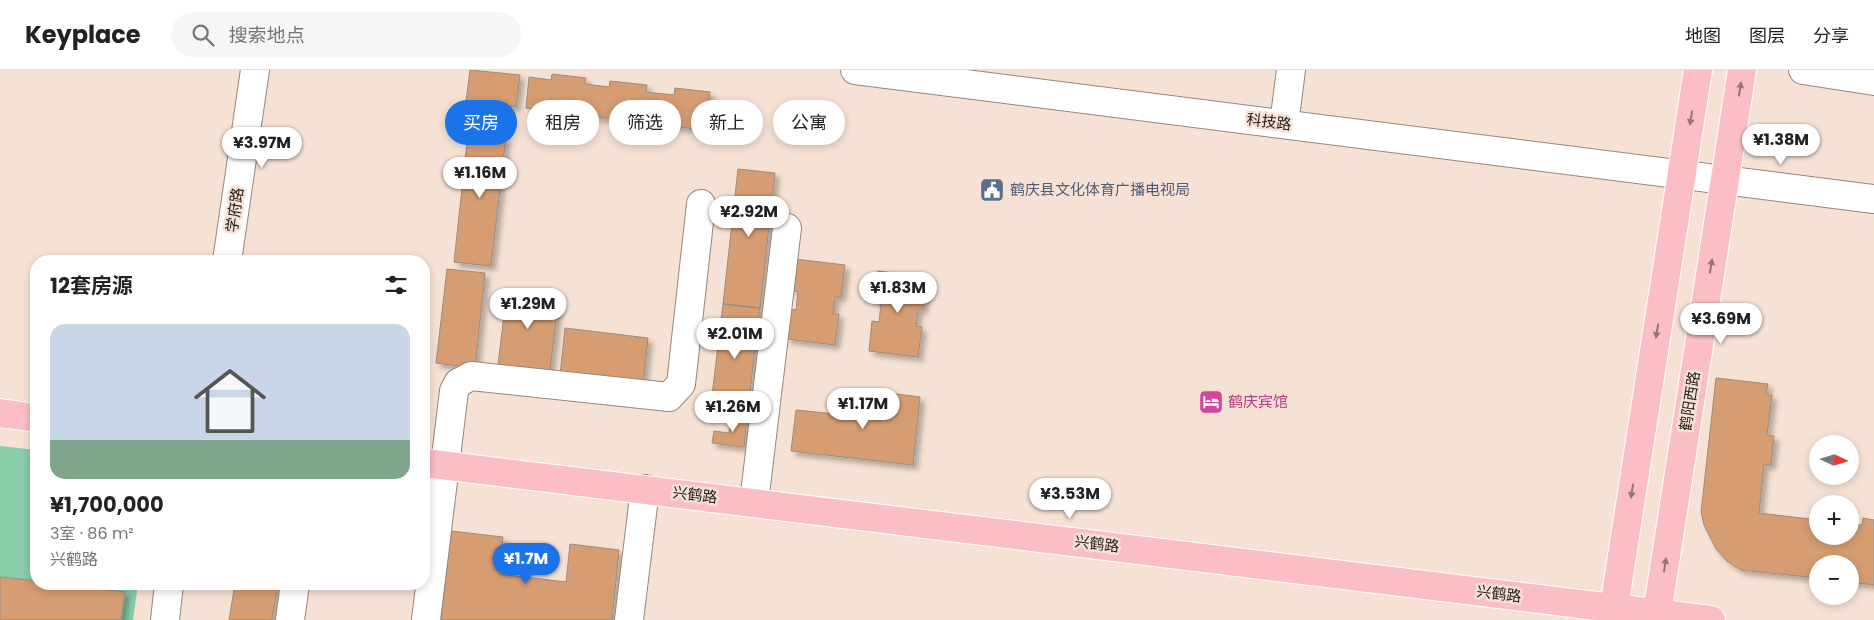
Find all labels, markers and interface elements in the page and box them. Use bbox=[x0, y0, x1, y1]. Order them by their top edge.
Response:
search box bbox=[171, 12, 521, 57]
text: Keyplace bbox=[25, 18, 141, 51]
icon: search bbox=[189, 21, 217, 49]
text: 搜索地点 bbox=[229, 22, 305, 49]
text: 地图 bbox=[1685, 23, 1721, 48]
text: 图层 bbox=[1749, 23, 1785, 48]
text: 分享 bbox=[1813, 23, 1849, 48]
one-way arrow bbox=[1736, 80, 1744, 96]
chip: 买房 bbox=[445, 100, 517, 145]
chip: 租房 bbox=[527, 100, 599, 145]
chip: 筛选 bbox=[609, 100, 681, 145]
chip: 新上 bbox=[691, 100, 763, 145]
chip: 公寓 bbox=[773, 100, 845, 145]
street label: 科技路 bbox=[1245, 108, 1293, 135]
one-way arrow bbox=[1686, 111, 1694, 127]
pin: ¥1.38M bbox=[1740, 124, 1822, 166]
pin: ¥3.97M bbox=[221, 126, 303, 169]
text: ¥1.38M bbox=[1753, 128, 1809, 151]
text: ¥3.97M bbox=[233, 131, 291, 154]
pin: ¥1.16M bbox=[439, 156, 521, 199]
text: ¥1.16M bbox=[454, 161, 506, 184]
public building icon: 鹤庆县文化体育广播电视局 bbox=[979, 177, 1005, 203]
place label: 鹤庆县文化体育广播电视局 bbox=[1010, 179, 1190, 200]
street label: 学府路 bbox=[221, 186, 248, 234]
pin: ¥2.92M bbox=[708, 196, 790, 238]
text: ¥2.92M bbox=[720, 200, 778, 223]
one-way arrow bbox=[1708, 258, 1716, 274]
text: 12套房源 bbox=[50, 271, 133, 300]
icon: filters bbox=[382, 271, 410, 299]
pin: ¥1.83M bbox=[857, 272, 939, 314]
text: ¥1.83M bbox=[870, 276, 926, 299]
pin: ¥1.29M bbox=[487, 288, 569, 330]
text: ¥1.29M bbox=[501, 292, 555, 315]
pin: ¥3.69M bbox=[1680, 302, 1762, 345]
text: ¥3.69M bbox=[1691, 307, 1751, 330]
pin: ¥2.01M bbox=[694, 318, 776, 360]
text: ¥2.01M bbox=[707, 322, 763, 345]
one-way arrow bbox=[1653, 323, 1661, 339]
icon: home bbox=[185, 356, 275, 446]
street label: 鹤阳西路 bbox=[1674, 370, 1705, 432]
pin: ¥1.17M bbox=[822, 388, 904, 430]
hotel icon: 鹤庆宾馆 bbox=[1198, 389, 1224, 415]
pin: ¥1.26M bbox=[692, 390, 774, 433]
place label: 鹤庆宾馆 bbox=[1228, 391, 1288, 412]
text: ¥1.17M bbox=[838, 392, 888, 415]
text: ¥1.26M bbox=[705, 395, 761, 418]
north arrow bbox=[1809, 435, 1859, 485]
map controls bbox=[1809, 435, 1859, 605]
pin: ¥3.53M bbox=[1029, 478, 1111, 520]
street label: 兴鹤路 bbox=[671, 481, 719, 508]
text: ¥3.53M bbox=[1040, 482, 1100, 505]
one-way arrow bbox=[1628, 483, 1636, 499]
text: ¥1,700,000 bbox=[50, 490, 164, 519]
button: + bbox=[1809, 495, 1859, 545]
text: 3室 · 86 m² bbox=[50, 522, 134, 545]
street label: 兴鹤路 bbox=[1073, 530, 1121, 557]
pin: ¥1.7M bbox=[491, 542, 561, 585]
text: ¥1.7M bbox=[504, 547, 548, 570]
text: 兴鹤路 bbox=[50, 548, 98, 571]
button: − bbox=[1809, 555, 1859, 605]
one-way arrow bbox=[1661, 557, 1669, 573]
street label: 兴鹤路 bbox=[1475, 580, 1523, 607]

